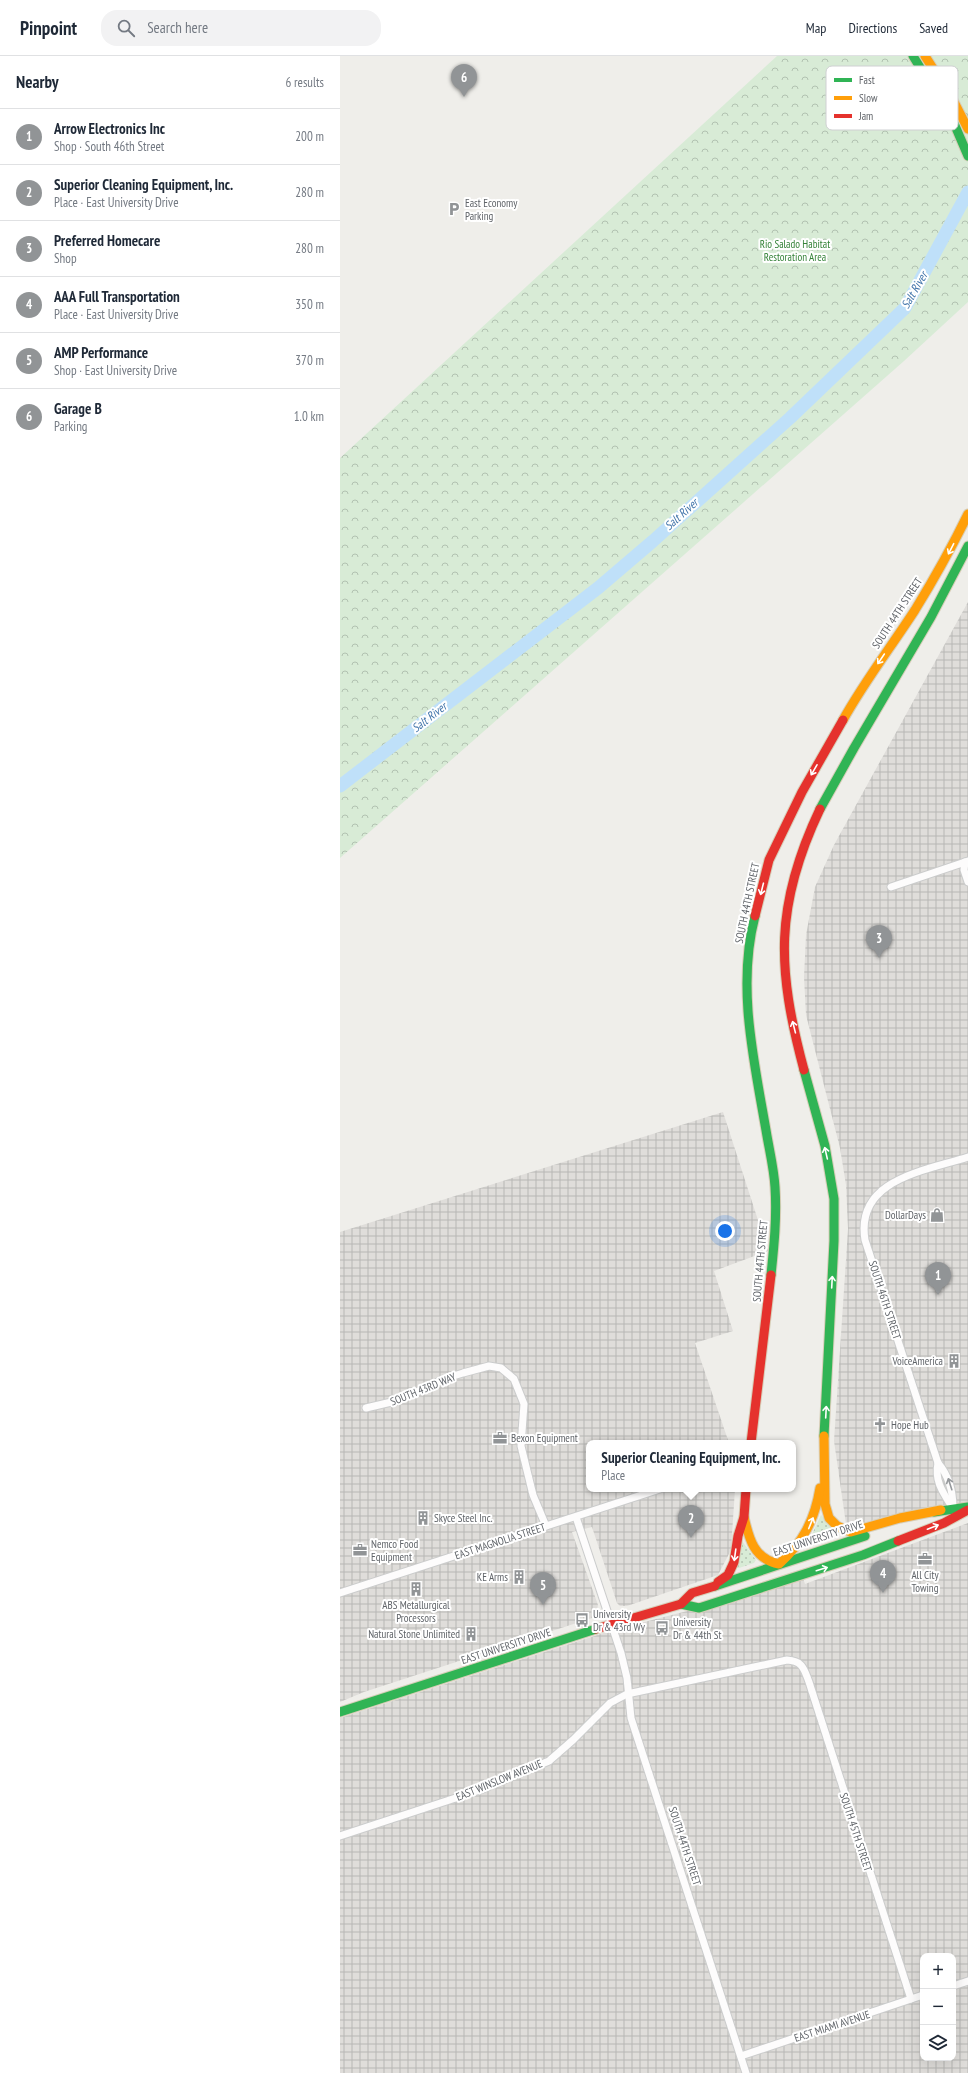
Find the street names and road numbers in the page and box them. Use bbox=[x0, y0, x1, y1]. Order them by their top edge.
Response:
street label: SOUTH 44TH STREET bbox=[869, 575, 925, 651]
street label: SOUTH 44TH STREET bbox=[732, 861, 762, 945]
street label: SOUTH 44TH STREET bbox=[749, 1220, 771, 1302]
street label: SOUTH 46TH STREET bbox=[866, 1259, 904, 1341]
street label: SOUTH 43RD WAY bbox=[388, 1370, 458, 1408]
street label: EAST UNIVERSITY DRIVE bbox=[771, 1517, 865, 1559]
street label: EAST MAGNOLIA STREET bbox=[453, 1520, 547, 1562]
street label: EAST UNIVERSITY DRIVE bbox=[459, 1625, 553, 1667]
street label: EAST WINSLOW AVENUE bbox=[454, 1756, 544, 1804]
street label: SOUTH 45TH STREET bbox=[837, 1791, 875, 1873]
street label: SOUTH 44TH STREET bbox=[666, 1805, 704, 1887]
street label: EAST MIAMI AVENUE bbox=[792, 2007, 872, 2045]

